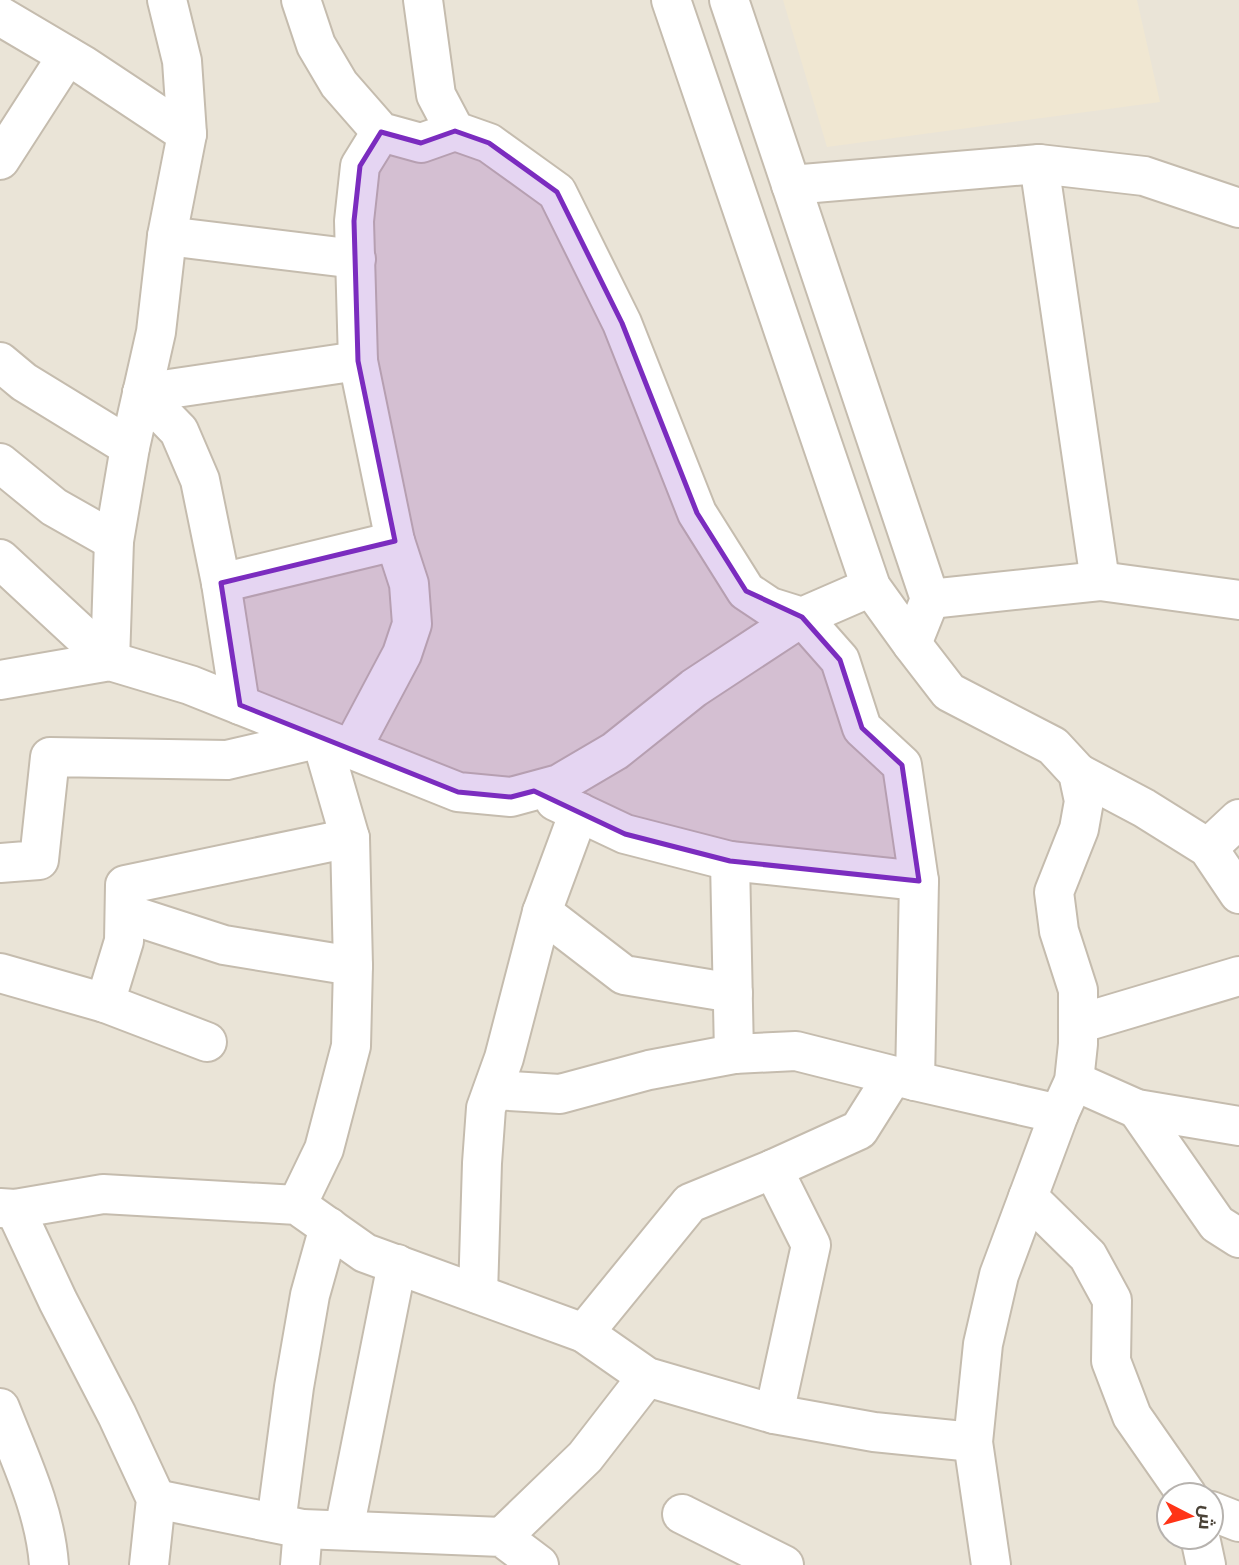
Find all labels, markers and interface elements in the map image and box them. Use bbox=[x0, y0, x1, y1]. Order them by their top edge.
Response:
north arrow bbox=[1155, 1481, 1225, 1551]
text: ش bbox=[1193, 1504, 1221, 1531]

